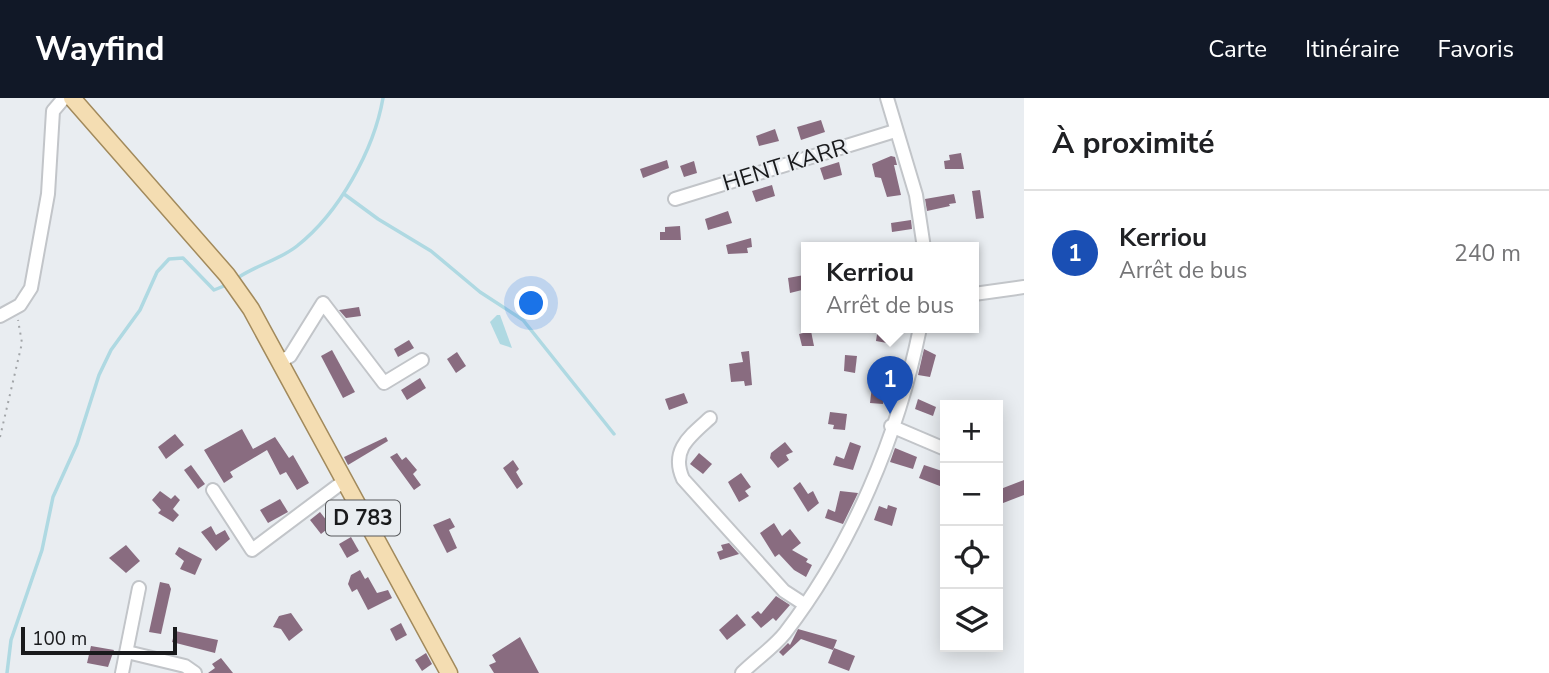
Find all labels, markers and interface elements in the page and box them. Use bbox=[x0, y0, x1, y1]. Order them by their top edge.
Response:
text: Wayfind bbox=[35, 27, 165, 72]
text: Carte bbox=[1208, 33, 1267, 65]
text: Itinéraire bbox=[1305, 33, 1399, 65]
text: Favoris bbox=[1437, 33, 1514, 65]
text: À proximité bbox=[1052, 123, 1214, 164]
street label: HENT KARR bbox=[719, 131, 851, 199]
text: Kerriou bbox=[1119, 220, 1207, 255]
text: 1 bbox=[1068, 238, 1082, 269]
text: 240 m bbox=[1454, 238, 1521, 269]
popup bbox=[801, 242, 979, 333]
text: Kerriou bbox=[826, 255, 914, 290]
text: Arrêt de bus bbox=[1119, 255, 1247, 286]
your location bbox=[514, 286, 548, 320]
text: Arrêt de bus bbox=[826, 290, 954, 321]
pin: 1 bbox=[867, 356, 913, 414]
map controls bbox=[940, 400, 1003, 652]
button: + bbox=[940, 400, 1003, 463]
button: − bbox=[940, 463, 1003, 526]
road number: D 783 bbox=[326, 500, 400, 536]
button: locate bbox=[940, 526, 1003, 589]
button: layers bbox=[940, 589, 1003, 652]
scale bar bbox=[21, 624, 177, 656]
text: 100 m bbox=[32, 626, 87, 652]

